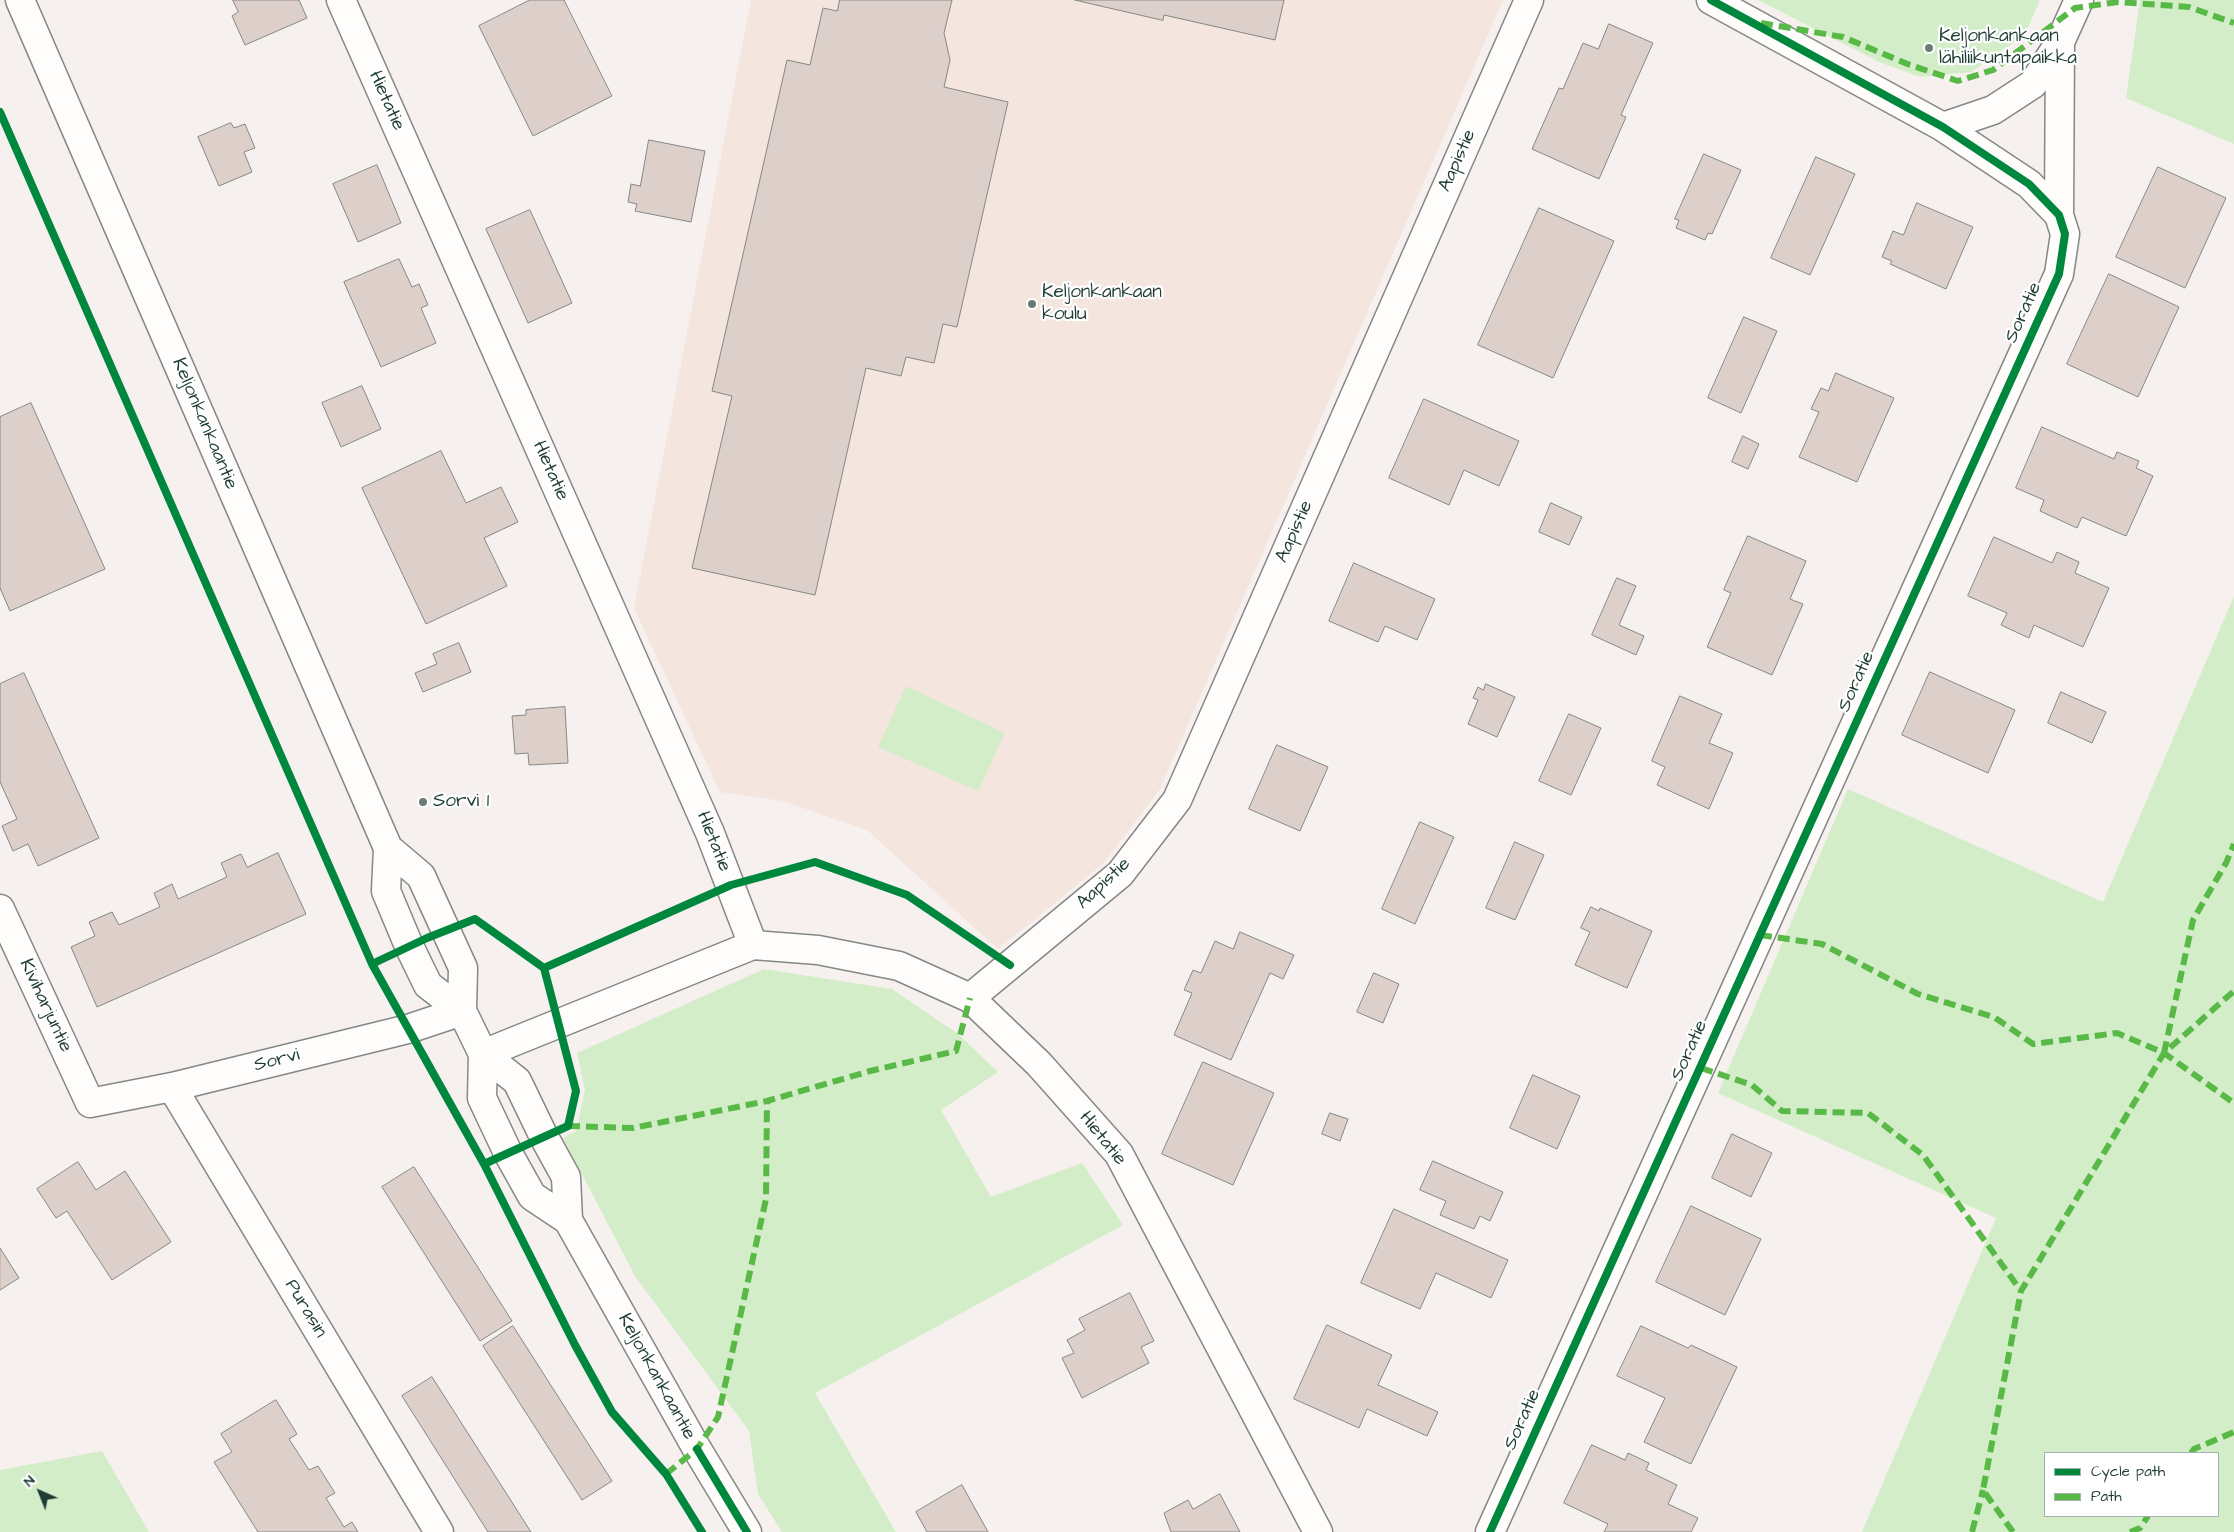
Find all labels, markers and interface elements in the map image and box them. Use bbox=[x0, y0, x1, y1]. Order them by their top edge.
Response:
place label: Keljonkankaan lähiliikuntapaikka bbox=[1939, 26, 2077, 70]
marker: Keljonkankaan lähiliikuntapaikka bbox=[1923, 42, 1935, 54]
street label: Hietatie bbox=[363, 68, 409, 134]
street label: Aapistie bbox=[1434, 126, 1482, 196]
street label: Soratie bbox=[2001, 279, 2047, 347]
place label: Keljonkankaan koulu bbox=[1042, 282, 1162, 326]
marker: Keljonkankaan koulu bbox=[1026, 298, 1038, 310]
street label: Keljonkankaantie bbox=[166, 355, 242, 493]
street label: Hietatie bbox=[527, 438, 573, 504]
street label: Aapistie bbox=[1271, 497, 1319, 567]
street label: Soratie bbox=[1834, 648, 1880, 716]
place label: Sorvi 1 bbox=[433, 791, 489, 813]
marker: Sorvi 1 bbox=[417, 796, 429, 808]
street label: Hietatie bbox=[691, 809, 735, 875]
street label: Aapistie bbox=[1072, 853, 1136, 915]
street label: Kiviharjuntie bbox=[14, 956, 76, 1056]
street label: Soratie bbox=[1667, 1017, 1713, 1085]
street label: Sorvi bbox=[252, 1044, 302, 1078]
street label: Hietatie bbox=[1073, 1107, 1131, 1171]
street label: Purasin bbox=[279, 1276, 331, 1342]
street label: Keljonkankaantie bbox=[612, 1310, 700, 1444]
street label: Soratie bbox=[1500, 1386, 1546, 1454]
legend bbox=[2044, 1452, 2219, 1517]
text: Cycle path bbox=[2091, 1461, 2165, 1482]
north arrow bbox=[15, 1467, 65, 1517]
text: N bbox=[19, 1471, 40, 1491]
text: Path bbox=[2091, 1486, 2122, 1507]

